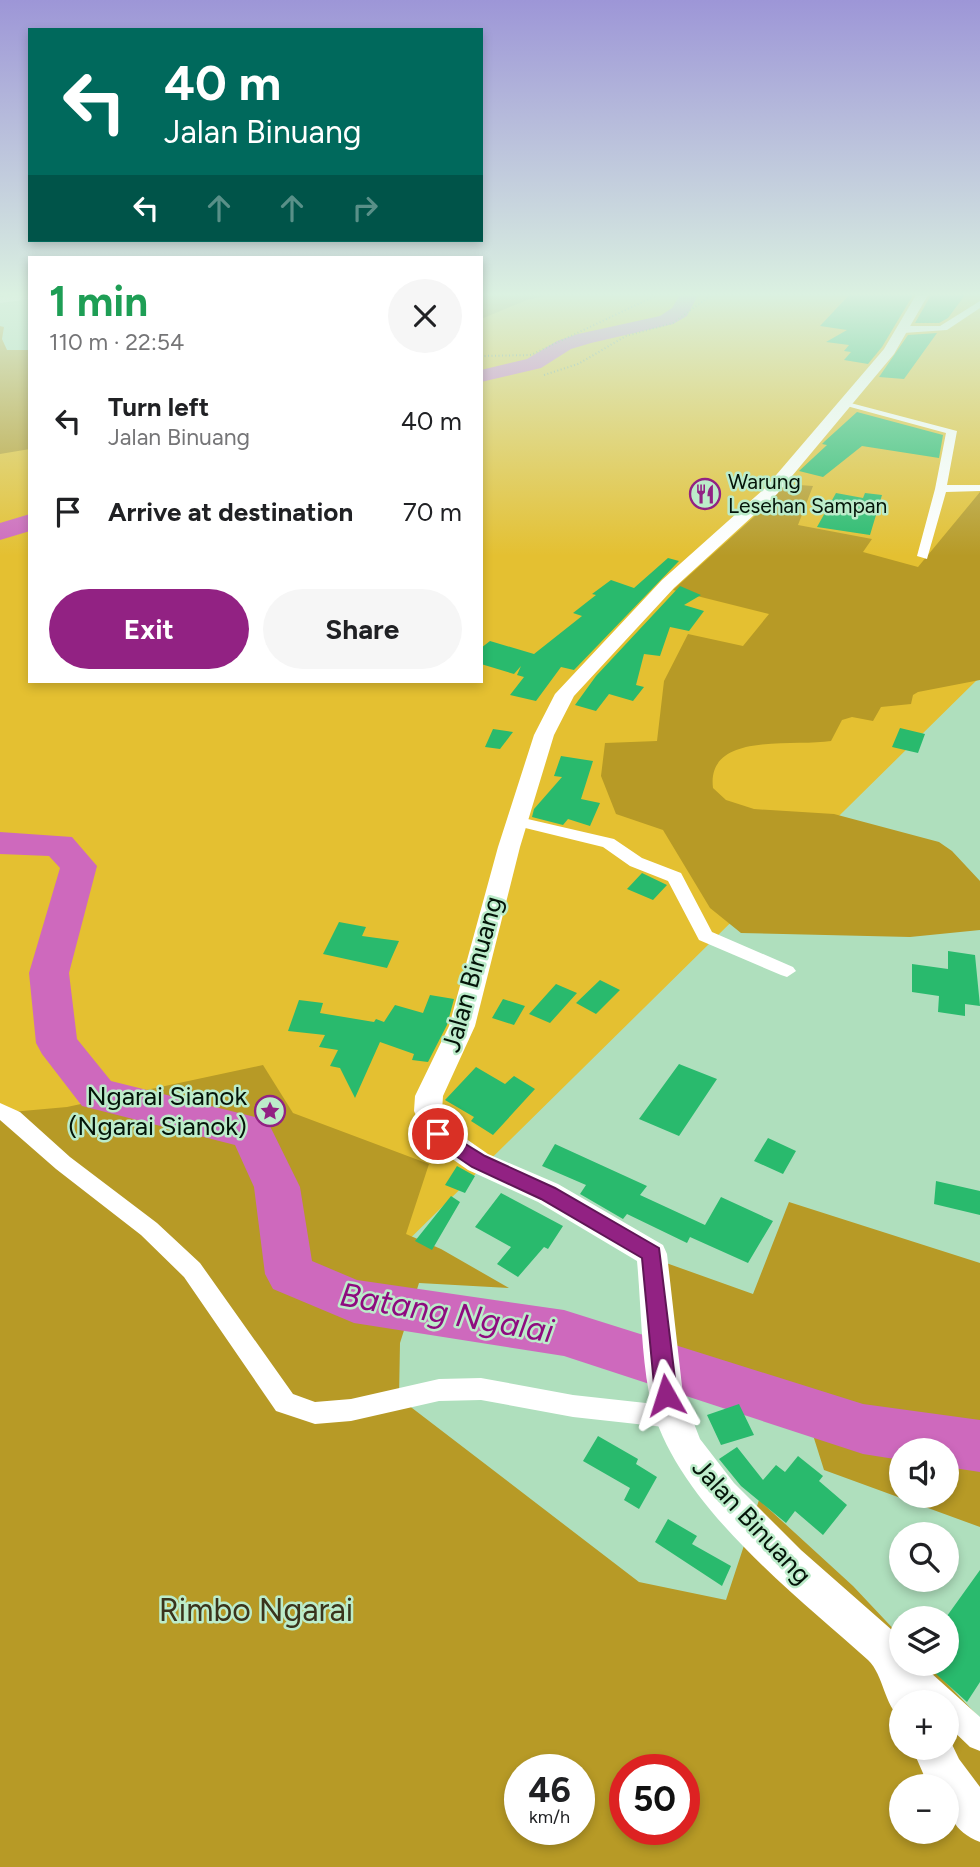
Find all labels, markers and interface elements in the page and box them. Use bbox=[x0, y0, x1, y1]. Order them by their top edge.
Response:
text: 40 m bbox=[164, 53, 281, 112]
icon: left bbox=[49, 56, 140, 147]
text: Jalan Binuang bbox=[164, 113, 362, 151]
icon: left bbox=[127, 189, 165, 227]
icon: ahead bbox=[200, 189, 238, 227]
icon: ahead bbox=[273, 189, 311, 227]
icon: right bbox=[346, 189, 384, 227]
text: 1 min bbox=[49, 276, 148, 327]
button: close bbox=[388, 279, 462, 353]
text: 110 m · 22:54 bbox=[49, 328, 184, 356]
text: Turn left bbox=[108, 391, 209, 423]
icon: left bbox=[49, 402, 87, 440]
text: 40 m bbox=[401, 405, 462, 437]
text: Jalan Binuang bbox=[108, 423, 250, 451]
place label: Warung Lesehan Sampan bbox=[728, 469, 887, 518]
restaurant icon: Warung Lesehan Sampan bbox=[688, 477, 722, 511]
icon: arrive bbox=[49, 493, 87, 531]
text: Arrive at destination bbox=[108, 496, 353, 528]
text: 70 m bbox=[403, 496, 462, 528]
button: Exit bbox=[49, 589, 249, 669]
button: Share bbox=[263, 589, 462, 669]
street label: Jalan Binuang bbox=[434, 892, 510, 1056]
place label: Ngarai Sianok (Ngarai Sianok) bbox=[68, 1080, 247, 1142]
place icon: Ngarai Sianok (Ngarai Sianok) bbox=[253, 1094, 287, 1128]
pin bbox=[408, 1104, 468, 1164]
icon: arrive bbox=[419, 1115, 457, 1153]
water label: Batang Ngalai bbox=[337, 1275, 557, 1351]
position arrow bbox=[629, 1358, 703, 1432]
map controls bbox=[889, 1438, 959, 1844]
button: sound bbox=[889, 1438, 959, 1508]
street label: Jalan Binuang bbox=[686, 1451, 818, 1591]
button: search bbox=[889, 1522, 959, 1592]
park label: Rimbo Ngarai bbox=[159, 1591, 353, 1629]
button: layers bbox=[889, 1606, 959, 1676]
button: + bbox=[889, 1690, 959, 1760]
speed limit sign: 50 bbox=[609, 1754, 700, 1845]
text: 46 bbox=[528, 1769, 571, 1811]
button: − bbox=[889, 1774, 959, 1844]
text: km/h bbox=[529, 1806, 570, 1828]

